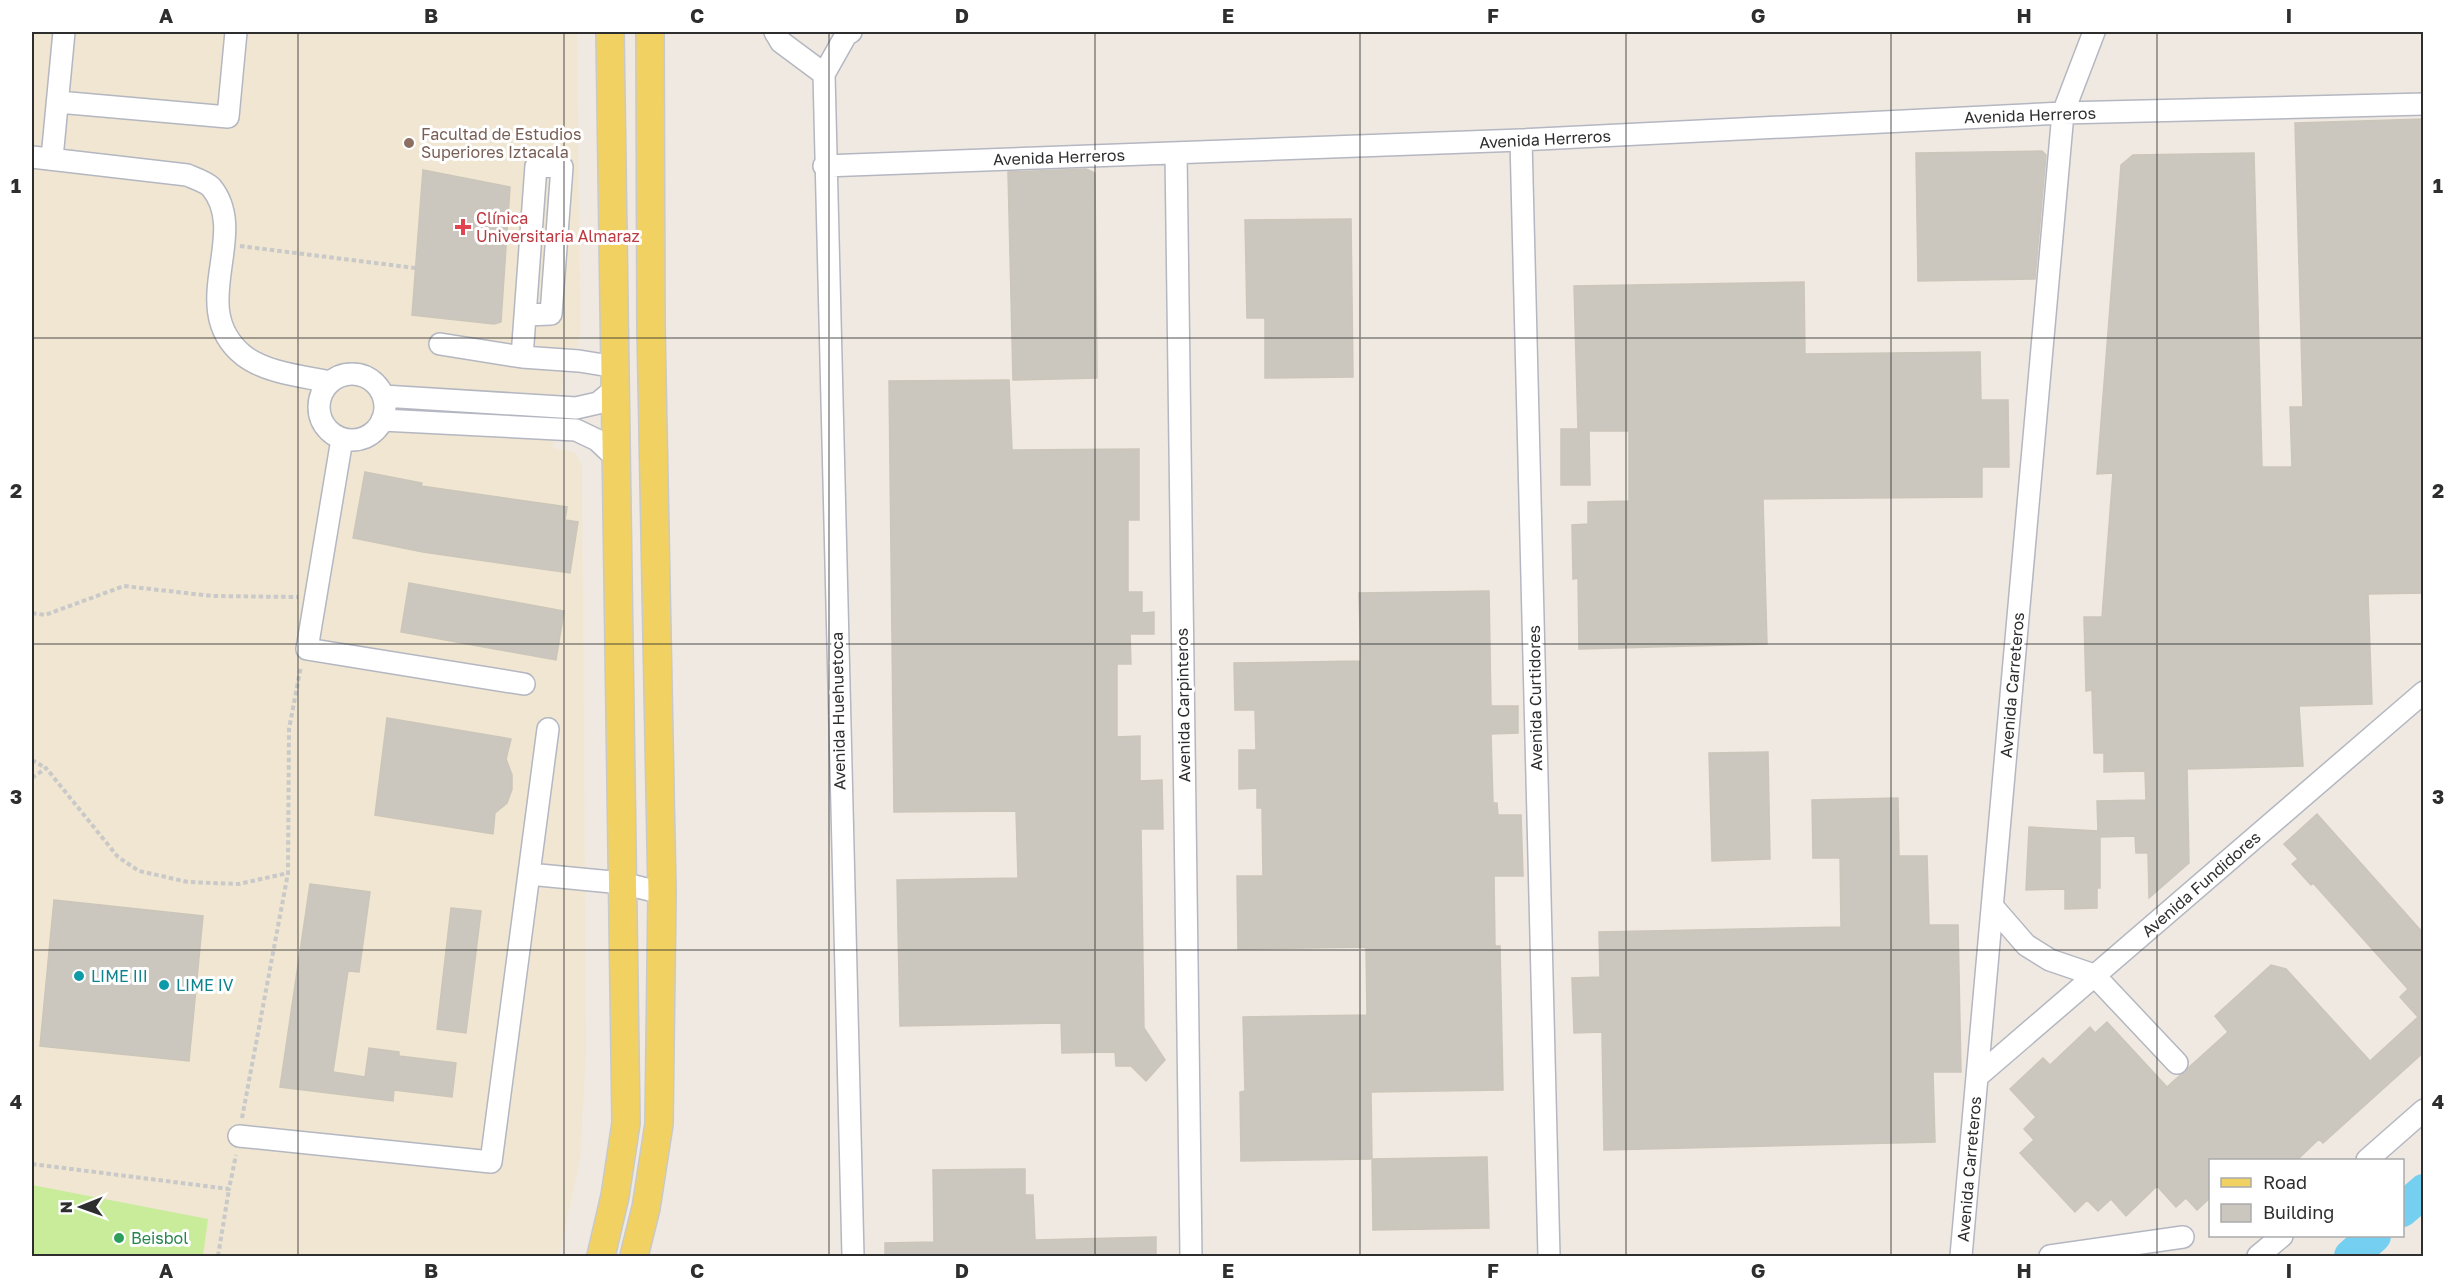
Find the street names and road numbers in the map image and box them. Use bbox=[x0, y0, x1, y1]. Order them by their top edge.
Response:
street label: Avenida Herreros bbox=[1964, 103, 2096, 127]
street label: Avenida Herreros bbox=[1479, 126, 1611, 152]
street label: Avenida Herreros bbox=[993, 145, 1125, 169]
street label: Avenida Carreteros bbox=[1996, 611, 2028, 759]
street label: Avenida Curtidores bbox=[1524, 625, 1546, 771]
street label: Avenida Carpinteros bbox=[1172, 628, 1194, 782]
street label: Avenida Huehuetoca bbox=[827, 632, 849, 790]
street label: Avenida Fundidores bbox=[2137, 827, 2265, 941]
street label: Avenida Carreteros bbox=[1953, 1095, 1985, 1243]

